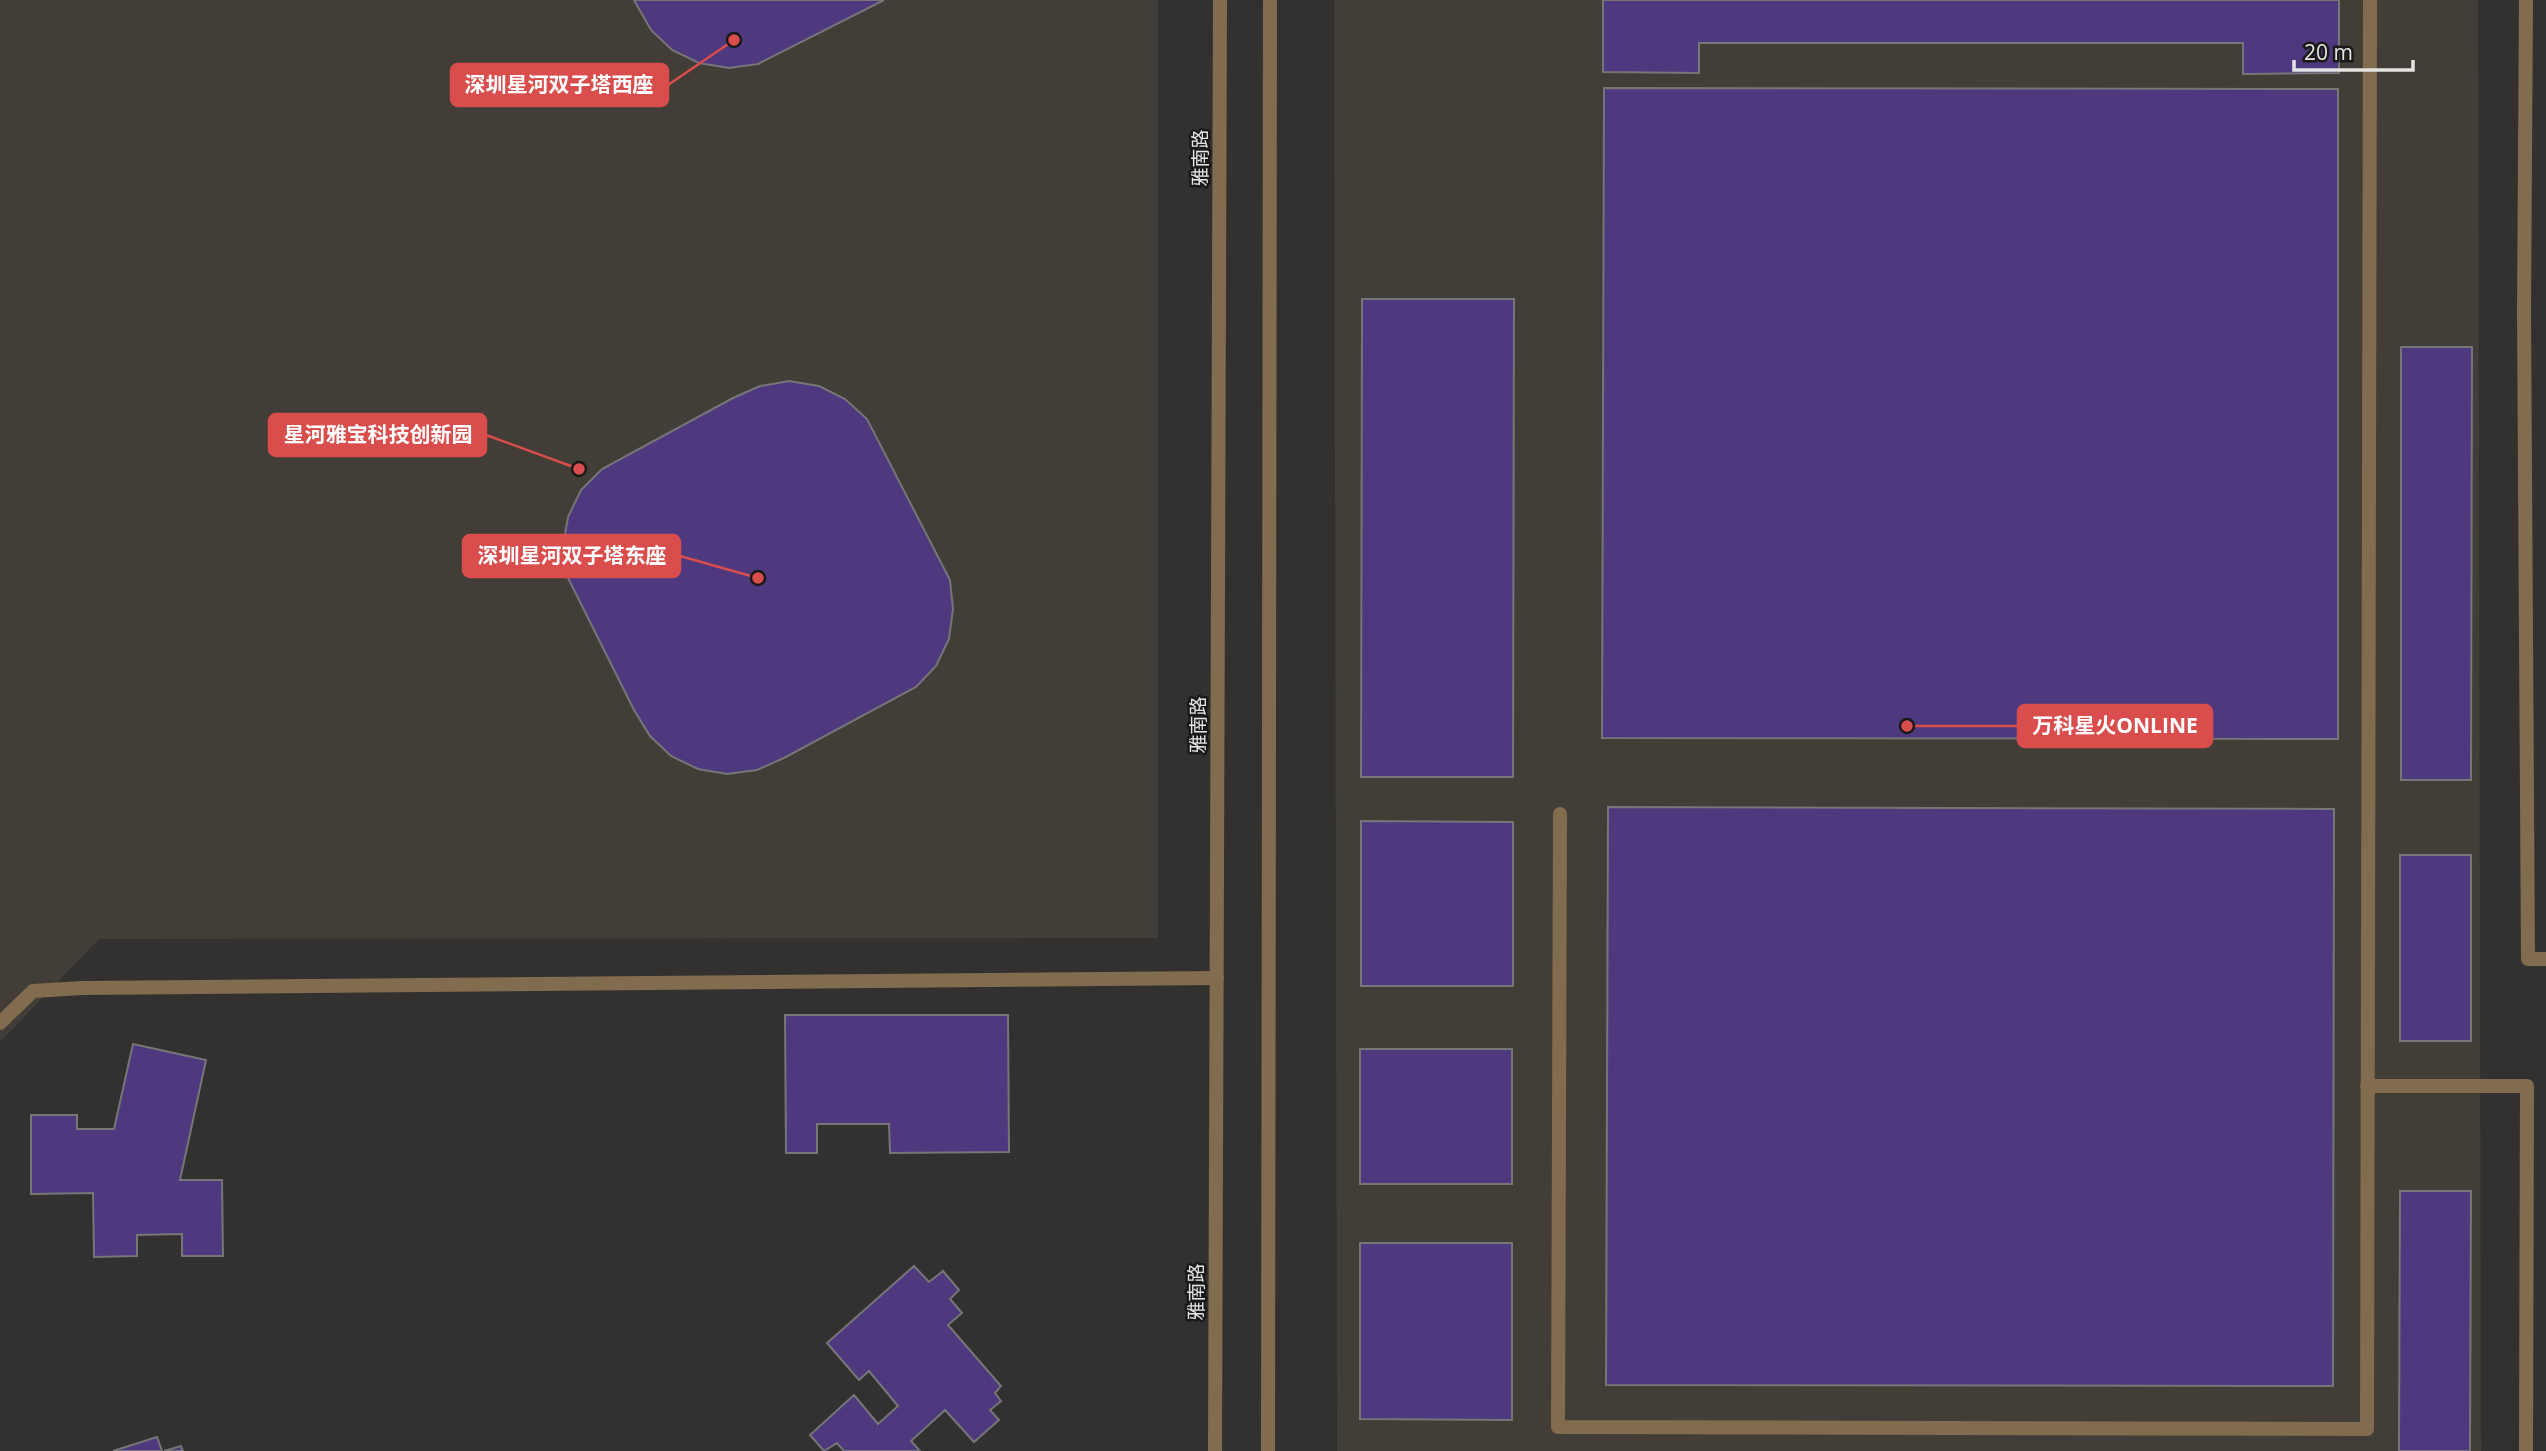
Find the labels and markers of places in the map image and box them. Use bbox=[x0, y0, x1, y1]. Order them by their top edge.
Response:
callout: 深圳星河双子塔西座 bbox=[451, 64, 668, 106]
callout: 星河雅宝科技创新园 bbox=[269, 414, 486, 456]
callout: 深圳星河双子塔东座 bbox=[463, 535, 680, 577]
callout: 万科星火ONLINE bbox=[2018, 705, 2212, 747]

